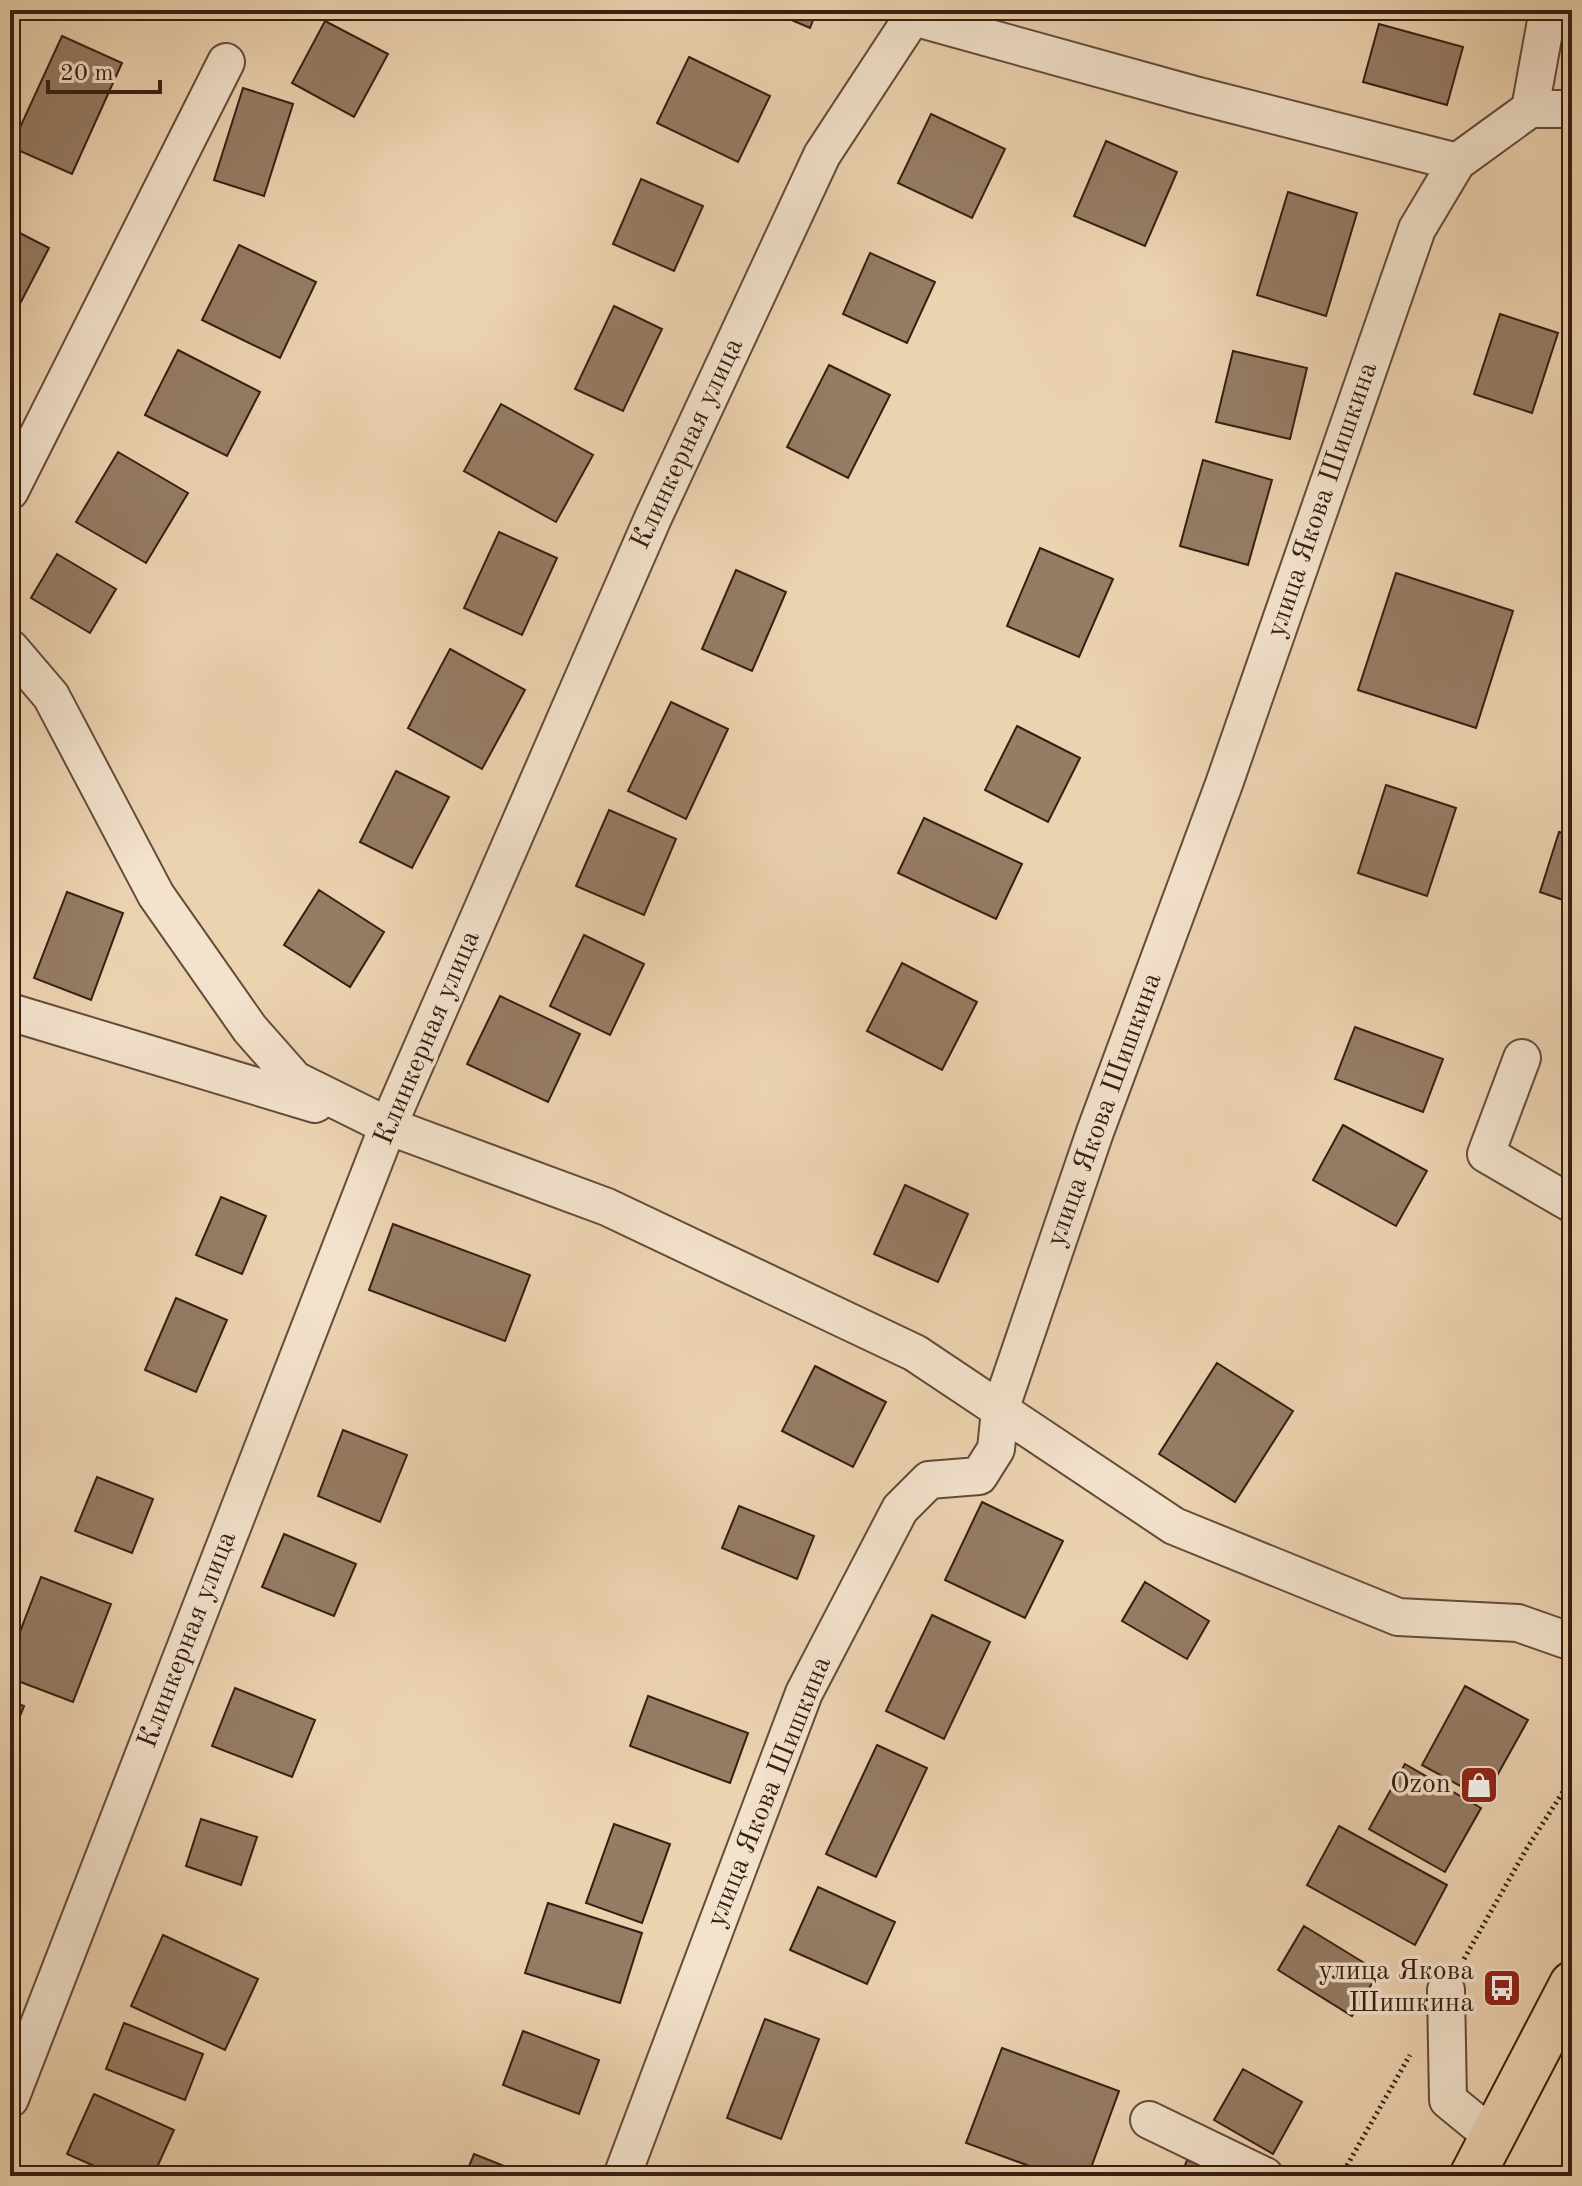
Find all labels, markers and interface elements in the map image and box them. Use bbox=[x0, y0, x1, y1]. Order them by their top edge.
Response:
scale bar bbox=[48, 44, 160, 94]
text: 20 m bbox=[60, 62, 114, 86]
street label: Клинкерная улица bbox=[627, 334, 749, 554]
street label: улица Якова Шишкина bbox=[1263, 359, 1383, 641]
street label: Клинкерная улица bbox=[370, 927, 486, 1149]
street label: улица Якова Шишкина bbox=[1042, 969, 1168, 1251]
street label: Клинкерная улица bbox=[134, 1528, 242, 1752]
street label: улица Якова Шишкина bbox=[703, 1653, 837, 1931]
shop icon: Ozon bbox=[1458, 1764, 1500, 1806]
place label: Ozon bbox=[1390, 1771, 1451, 1799]
place label: улица Якова Шишкина bbox=[1318, 1958, 1474, 2018]
bus stop icon: улица Якова Шишкина bbox=[1481, 1967, 1523, 2009]

